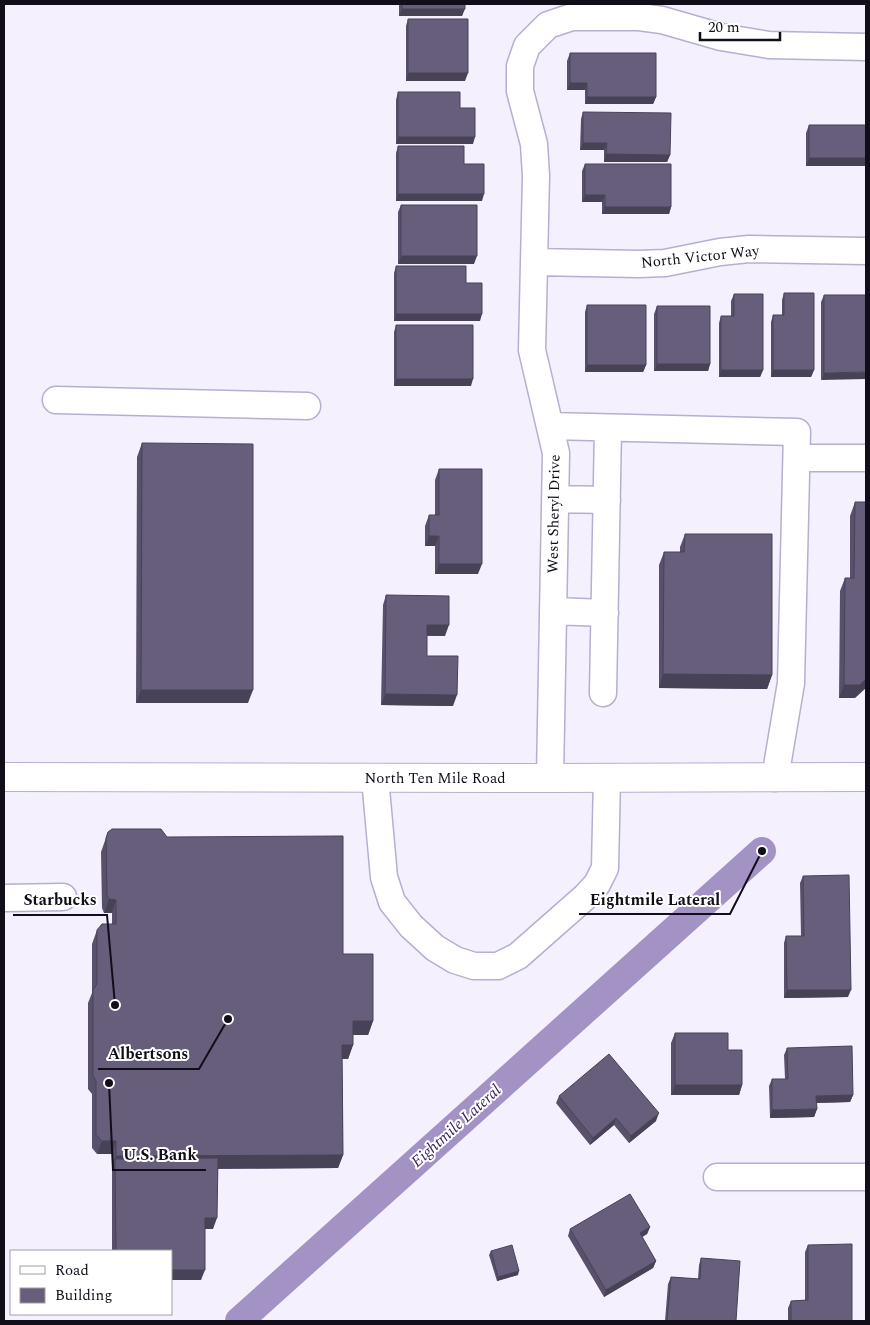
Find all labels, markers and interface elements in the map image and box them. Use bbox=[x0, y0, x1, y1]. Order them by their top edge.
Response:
scale bar bbox=[700, 10, 780, 42]
text: 20 m bbox=[708, 16, 740, 39]
street label: North Victor Way bbox=[640, 239, 761, 275]
street label: West Sheryl Drive bbox=[541, 454, 567, 574]
street label: North Ten Mile Road bbox=[364, 767, 506, 790]
callout: Eightmile Lateral bbox=[579, 883, 730, 914]
callout: Starbucks bbox=[13, 884, 107, 915]
text: Starbucks bbox=[23, 888, 97, 912]
text: Eightmile Lateral bbox=[590, 888, 720, 912]
callout: Albertsons bbox=[98, 1038, 199, 1069]
text: Albertsons bbox=[108, 1042, 188, 1066]
water label: Eightmile Lateral bbox=[406, 1079, 506, 1173]
callout: U.S. Bank bbox=[113, 1139, 206, 1170]
text: U.S. Bank bbox=[123, 1143, 197, 1167]
legend bbox=[10, 1250, 172, 1315]
text: Road bbox=[55, 1259, 89, 1282]
text: Building bbox=[55, 1284, 112, 1307]

